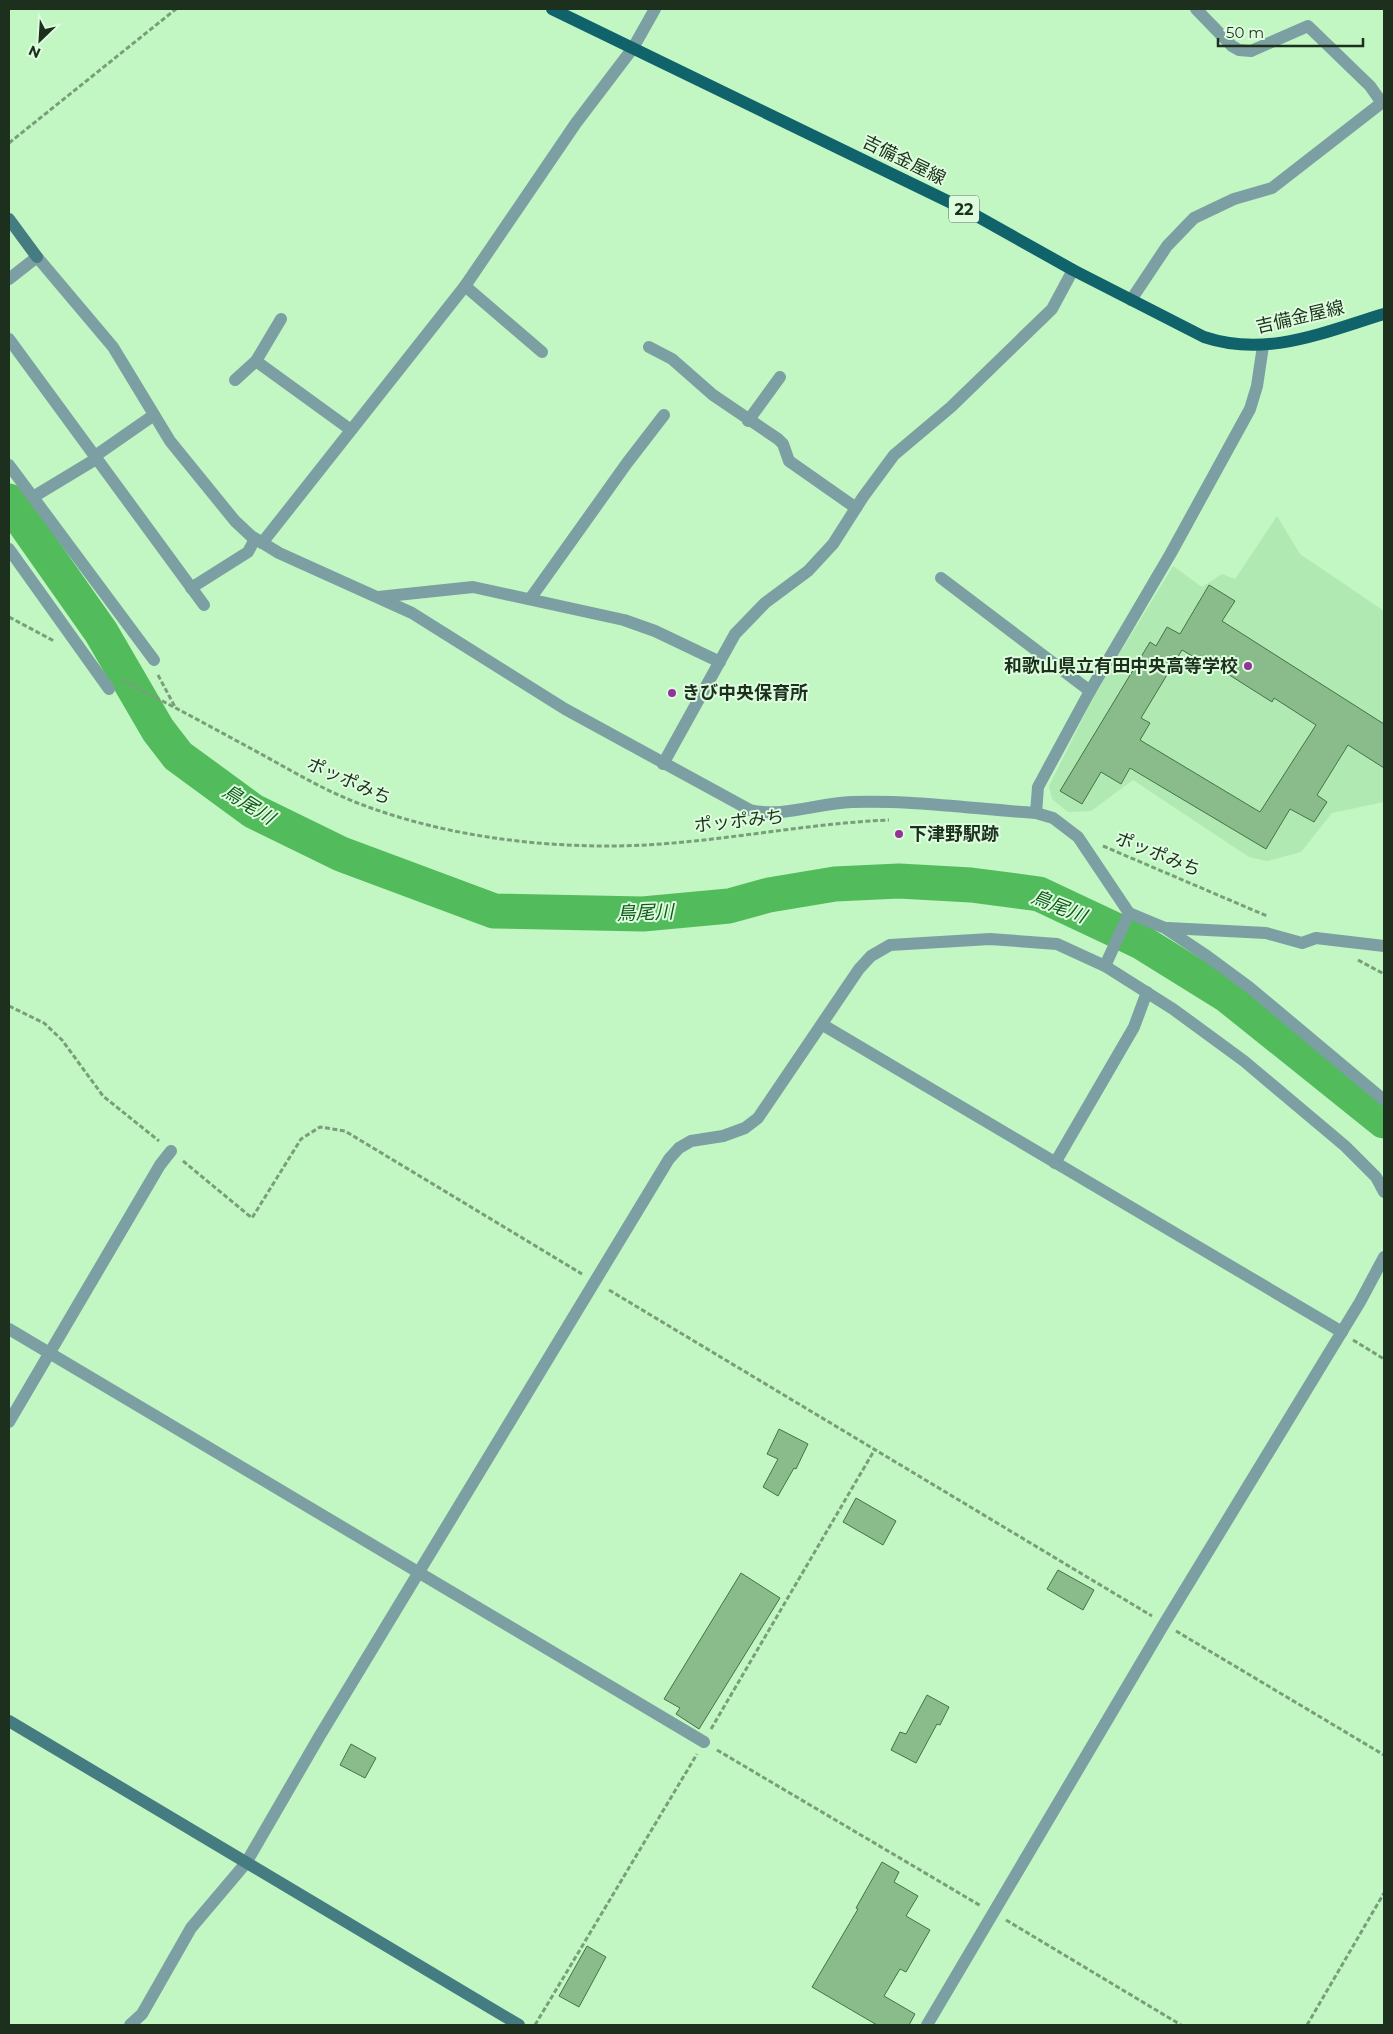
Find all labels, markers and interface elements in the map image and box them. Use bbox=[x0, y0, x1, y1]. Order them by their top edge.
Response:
north arrow bbox=[15, 15, 65, 65]
scale bar bbox=[1218, 15, 1363, 47]
text: 50 m bbox=[1226, 23, 1264, 42]
text: N bbox=[26, 41, 43, 62]
street label: 吉備金屋線 bbox=[859, 130, 949, 190]
road number: 22 bbox=[949, 195, 979, 222]
street label: 吉備金屋線 bbox=[1254, 296, 1346, 338]
place label: 和歌山県立有田中央高等学校 bbox=[1004, 655, 1238, 677]
marker: 和歌山県立有田中央高等学校 bbox=[1242, 660, 1254, 672]
place label: きび中央保育所 bbox=[682, 682, 808, 704]
marker: きび中央保育所 bbox=[666, 687, 678, 699]
street label: ポッポみち bbox=[303, 753, 395, 809]
water label: 鳥尾川 bbox=[218, 780, 281, 830]
street label: ポッポみち bbox=[693, 805, 785, 837]
place label: 下津野駅跡 bbox=[909, 823, 999, 845]
street label: ポッポみち bbox=[1112, 827, 1204, 881]
marker: 下津野駅跡 bbox=[893, 828, 905, 840]
water label: 鳥尾川 bbox=[1028, 885, 1091, 929]
water label: 鳥尾川 bbox=[616, 900, 676, 925]

